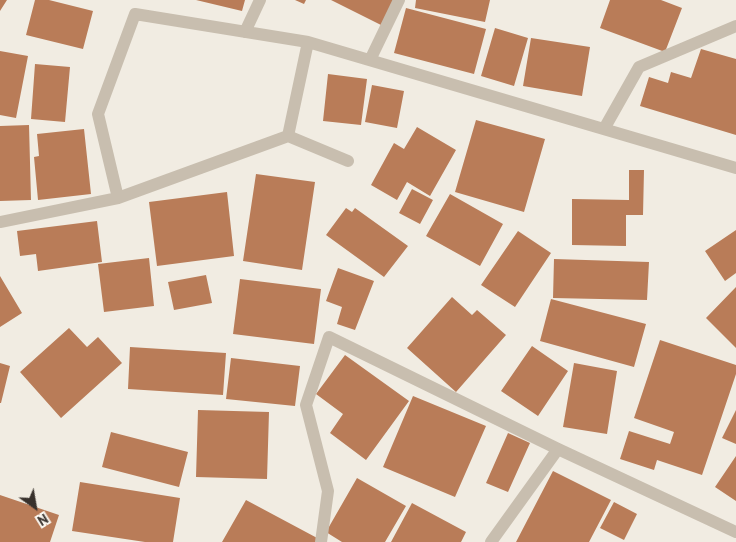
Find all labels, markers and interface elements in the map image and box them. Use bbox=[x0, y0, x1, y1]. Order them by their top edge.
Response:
north arrow bbox=[10, 482, 60, 532]
text: N bbox=[34, 510, 52, 530]

